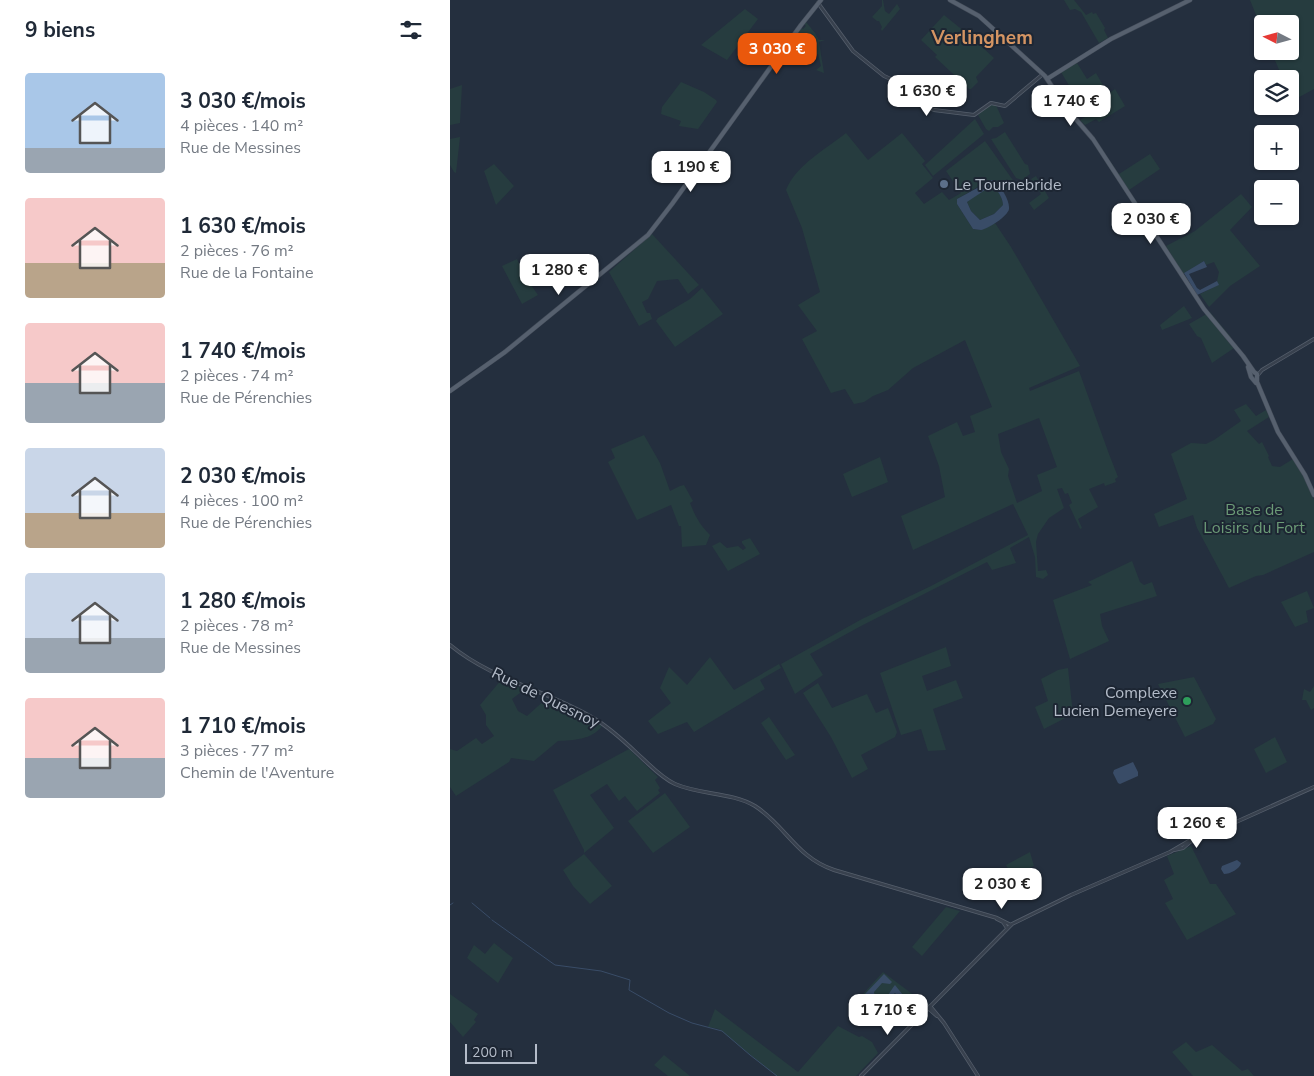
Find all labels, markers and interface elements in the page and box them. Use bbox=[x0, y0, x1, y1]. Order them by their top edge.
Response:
north arrow bbox=[1254, 15, 1299, 60]
map controls bbox=[1254, 15, 1299, 225]
text: 9 biens bbox=[25, 16, 95, 44]
icon: filters bbox=[397, 16, 425, 44]
district label: Verlinghem bbox=[930, 25, 1033, 51]
pin: 3 030 € bbox=[731, 32, 823, 75]
text: 3 030 € bbox=[749, 38, 805, 60]
button: layers bbox=[1254, 70, 1299, 115]
pin: 1 630 € bbox=[881, 74, 973, 117]
text: 1 630 € bbox=[899, 80, 955, 102]
pin: 1 740 € bbox=[1025, 84, 1117, 127]
text: 3 030 €/mois bbox=[180, 87, 306, 115]
text: 1 740 € bbox=[1043, 90, 1099, 112]
icon: home bbox=[65, 93, 125, 153]
text: 4 pièces · 140 m² bbox=[180, 115, 303, 137]
button: + bbox=[1254, 125, 1299, 170]
text: Rue de Messines bbox=[180, 137, 301, 159]
pin: 1 190 € bbox=[645, 150, 737, 193]
text: 1 190 € bbox=[663, 156, 719, 178]
place label: Le Tournebride bbox=[954, 174, 1061, 196]
marker: Le Tournebride bbox=[938, 178, 950, 190]
button: − bbox=[1254, 180, 1299, 225]
pin: 2 030 € bbox=[1105, 202, 1197, 245]
text: 2 030 € bbox=[1123, 208, 1179, 230]
text: 1 630 €/mois bbox=[180, 212, 306, 240]
icon: home bbox=[65, 218, 125, 278]
text: 2 pièces · 76 m² bbox=[180, 240, 294, 262]
pin: 1 280 € bbox=[513, 254, 605, 296]
text: 1 280 € bbox=[531, 259, 587, 281]
text: Rue de la Fontaine bbox=[180, 262, 313, 284]
text: 1 740 €/mois bbox=[180, 337, 306, 365]
icon: home bbox=[65, 343, 125, 403]
text: 2 pièces · 74 m² bbox=[180, 365, 294, 387]
text: Rue de Pérenchies bbox=[180, 387, 312, 409]
text: 2 030 €/mois bbox=[180, 462, 306, 490]
icon: home bbox=[65, 468, 125, 528]
text: 4 pièces · 100 m² bbox=[180, 490, 303, 512]
park label: Base de Loisirs du Fort bbox=[1203, 499, 1305, 539]
text: Rue de Pérenchies bbox=[180, 512, 312, 534]
text: 1 280 €/mois bbox=[180, 587, 306, 615]
icon: home bbox=[65, 593, 125, 653]
text: 2 pièces · 78 m² bbox=[180, 615, 294, 637]
text: Rue de Messines bbox=[180, 637, 301, 659]
street label: Rue de Quesnoy bbox=[488, 662, 604, 734]
place label: Complexe Lucien Demeyere bbox=[1053, 682, 1177, 722]
marker: Complexe Lucien Demeyere bbox=[1181, 695, 1193, 707]
text: 1 710 €/mois bbox=[180, 712, 306, 740]
icon: home bbox=[65, 718, 125, 778]
text: 3 pièces · 77 m² bbox=[180, 740, 294, 762]
text: Chemin de l'Aventure bbox=[180, 762, 334, 784]
pin: 1 260 € bbox=[1151, 806, 1243, 849]
text: 1 260 € bbox=[1169, 812, 1225, 834]
pin: 2 030 € bbox=[956, 868, 1048, 910]
text: 2 030 € bbox=[974, 873, 1030, 895]
pin: 1 710 € bbox=[842, 994, 934, 1036]
text: 1 710 € bbox=[860, 999, 916, 1021]
scale bar bbox=[465, 1041, 538, 1064]
text: 200 m bbox=[472, 1043, 513, 1062]

